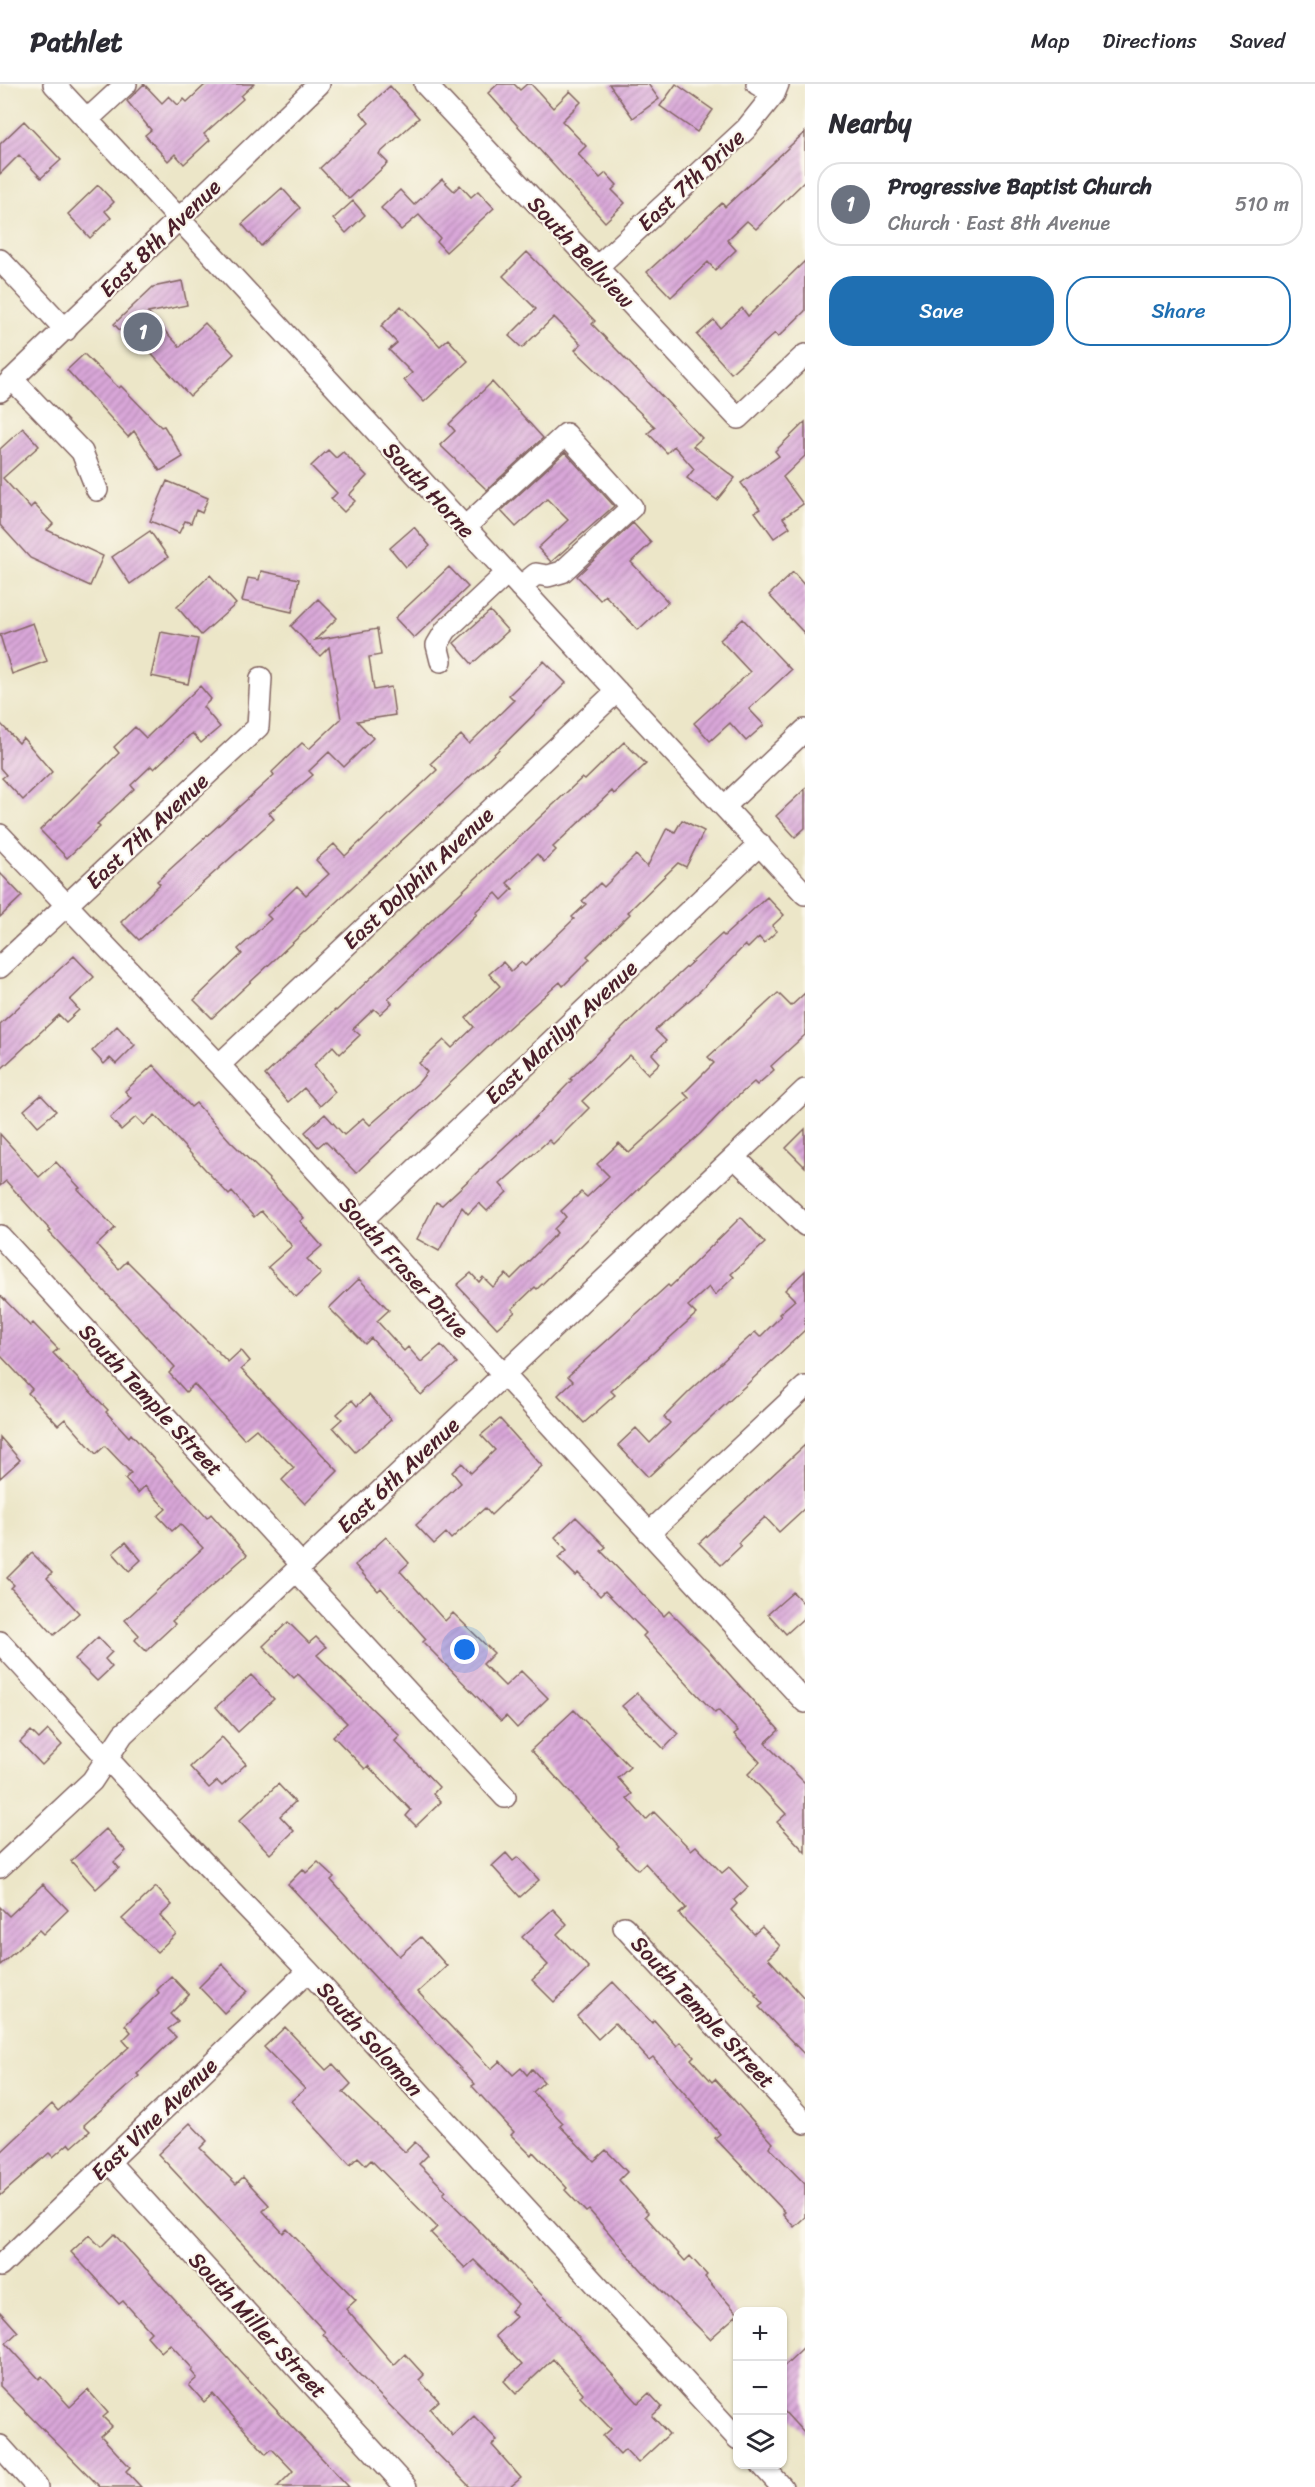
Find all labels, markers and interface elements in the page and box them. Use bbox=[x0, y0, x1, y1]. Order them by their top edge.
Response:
text: Pathlet bbox=[30, 17, 123, 66]
text: Map bbox=[1031, 22, 1069, 60]
text: Directions bbox=[1102, 22, 1197, 60]
text: Saved bbox=[1230, 22, 1285, 60]
text: Nearby bbox=[829, 100, 911, 146]
street label: East 7th Drive bbox=[628, 119, 754, 241]
text: Progressive Baptist Church bbox=[888, 167, 1152, 206]
street label: East 8th Avenue bbox=[89, 169, 231, 307]
street label: South Bellview bbox=[518, 186, 644, 318]
text: 1 bbox=[846, 187, 855, 222]
text: 510 m bbox=[1235, 187, 1289, 222]
text: Church · East 8th Avenue bbox=[888, 206, 1110, 241]
button: Save bbox=[829, 276, 1054, 346]
button: Share bbox=[1066, 276, 1291, 346]
pin: 1 bbox=[124, 310, 162, 354]
street label: South Horne bbox=[373, 432, 485, 548]
street label: East 7th Avenue bbox=[76, 763, 218, 899]
street label: East Dolphin Avenue bbox=[333, 796, 503, 959]
street label: East Marilyn Avenue bbox=[475, 950, 647, 1114]
street label: South Fraser Drive bbox=[329, 1187, 479, 1348]
street label: South Temple Street bbox=[69, 1314, 233, 1486]
street label: East 6th Avenue bbox=[327, 1407, 469, 1543]
your location bbox=[450, 1635, 479, 1664]
street label: South Temple Street bbox=[621, 1926, 785, 2098]
street label: South Solomon bbox=[307, 1972, 433, 2106]
street label: East Vine Avenue bbox=[81, 2047, 227, 2190]
street label: South Miller Street bbox=[179, 2242, 337, 2408]
map controls bbox=[733, 2307, 787, 2469]
button: + bbox=[733, 2307, 787, 2361]
button: − bbox=[733, 2361, 787, 2415]
button: layers bbox=[733, 2415, 787, 2469]

